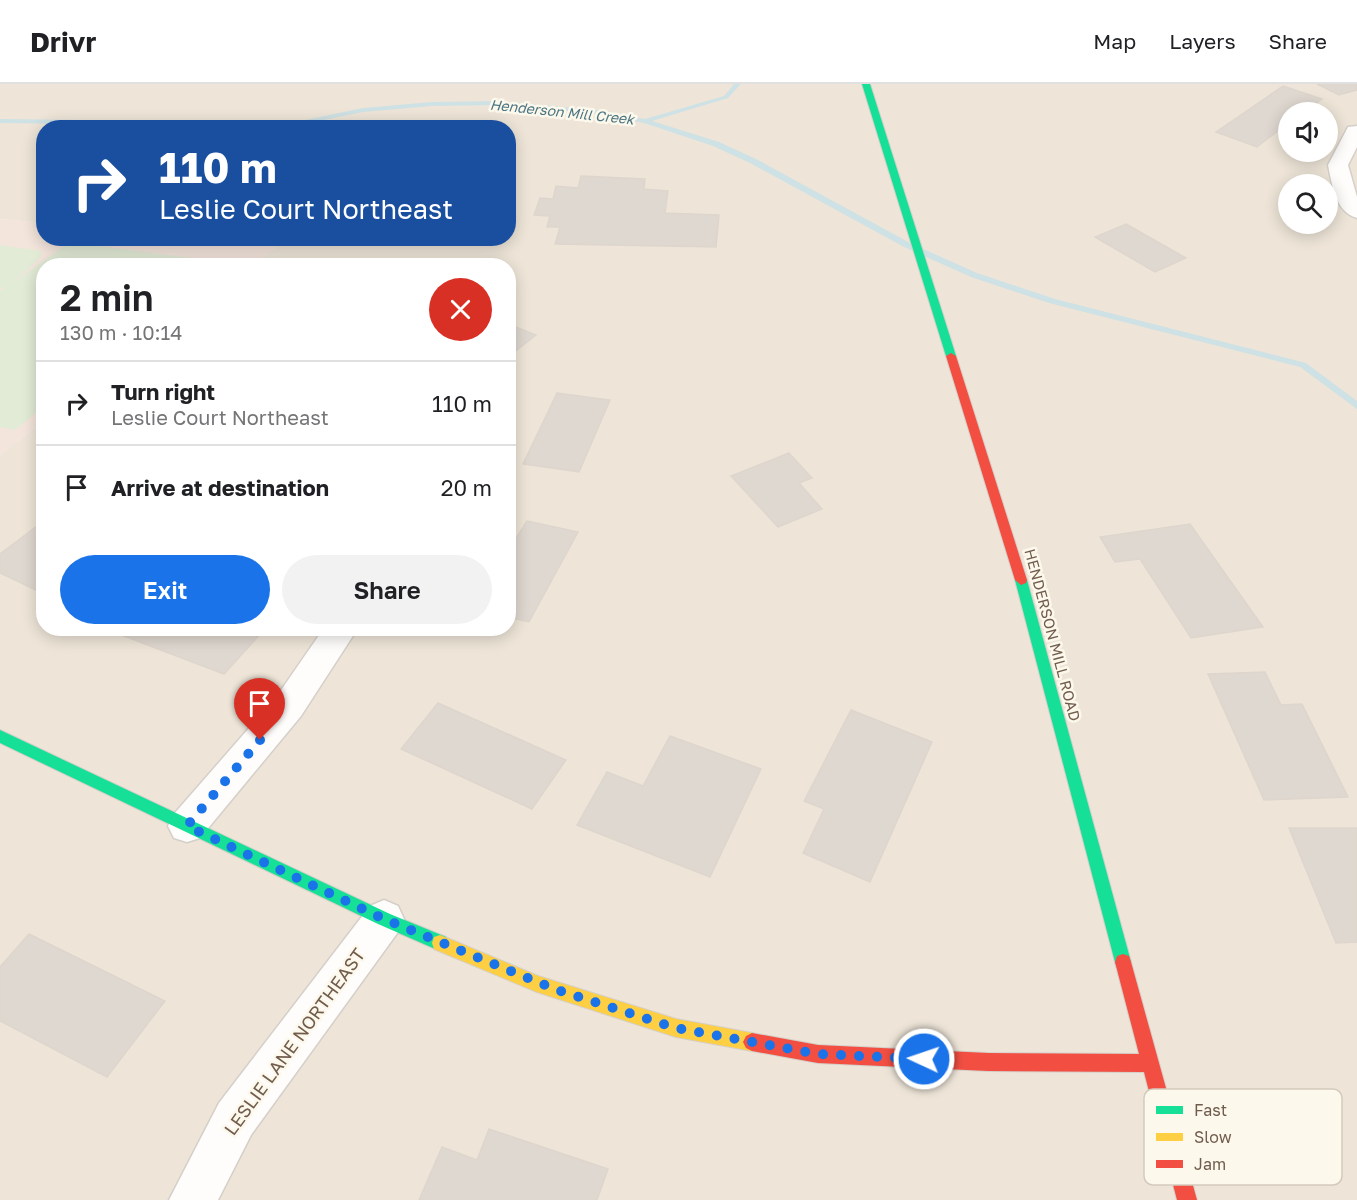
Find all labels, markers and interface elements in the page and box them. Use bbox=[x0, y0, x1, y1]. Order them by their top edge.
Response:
text: Drivr bbox=[30, 25, 96, 58]
text: Map bbox=[1093, 28, 1136, 54]
text: Layers bbox=[1169, 28, 1236, 54]
text: Share bbox=[1269, 28, 1327, 54]
water label: Henderson Mill Creek bbox=[489, 95, 637, 128]
map controls bbox=[1278, 102, 1338, 234]
button: sound bbox=[1278, 102, 1338, 162]
text: 110 m bbox=[159, 142, 277, 192]
icon: right bbox=[60, 144, 138, 222]
button: search bbox=[1278, 174, 1338, 234]
text: Leslie Court Northeast bbox=[159, 193, 453, 225]
text: 2 min bbox=[60, 276, 154, 319]
button: close bbox=[429, 278, 492, 341]
text: 130 m · 10:14 bbox=[60, 320, 183, 344]
text: Turn right bbox=[111, 378, 215, 405]
icon: right bbox=[60, 387, 93, 420]
text: 110 m bbox=[432, 390, 492, 417]
text: Leslie Court Northeast bbox=[111, 405, 329, 429]
icon: arrive bbox=[60, 471, 93, 504]
text: Arrive at destination bbox=[111, 474, 329, 501]
text: 20 m bbox=[441, 474, 492, 501]
street label: HENDERSON MILL ROAD bbox=[1021, 547, 1085, 723]
button: Exit bbox=[60, 555, 270, 624]
button: Share bbox=[282, 555, 492, 624]
pin bbox=[234, 678, 285, 740]
icon: arrive bbox=[243, 687, 276, 720]
street label: LESLIE LANE NORTHEAST bbox=[219, 944, 369, 1139]
position arrow bbox=[892, 1027, 956, 1091]
legend bbox=[1144, 1089, 1342, 1185]
text: Fast bbox=[1194, 1100, 1227, 1120]
text: Slow bbox=[1194, 1127, 1232, 1147]
text: Jam bbox=[1194, 1154, 1226, 1174]

